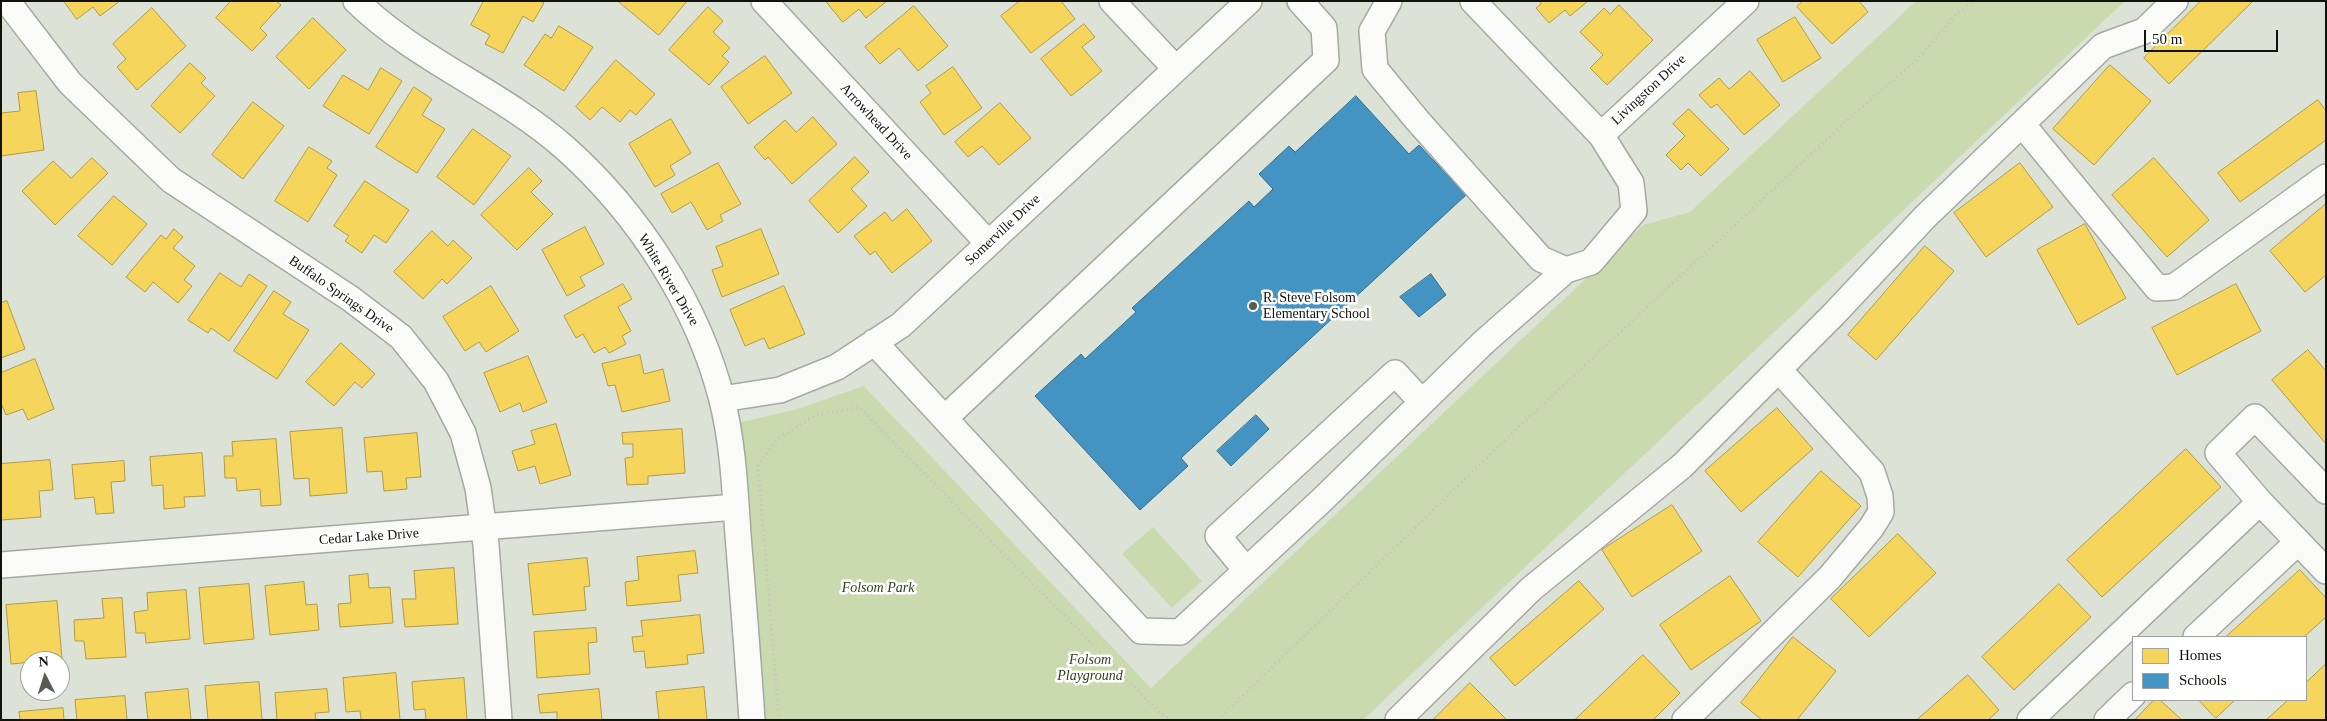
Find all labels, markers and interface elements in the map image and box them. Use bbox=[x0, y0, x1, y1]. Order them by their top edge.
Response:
scale bar bbox=[2147, 20, 2281, 52]
text: 50 m bbox=[2152, 31, 2182, 47]
street label: Livingston Drive bbox=[1608, 51, 1690, 129]
street label: Arrowhead Drive bbox=[836, 80, 916, 164]
street label: Somerville Drive bbox=[962, 191, 1044, 269]
street label: White River Drive bbox=[634, 231, 702, 329]
street label: Buffalo Springs Drive bbox=[285, 253, 397, 337]
place label: R. Steve Folsom Elementary School bbox=[1263, 290, 1370, 322]
marker: R. Steve Folsom Elementary School bbox=[1247, 300, 1259, 312]
street label: Cedar Lake Drive bbox=[318, 525, 420, 549]
park label: Folsom Park bbox=[842, 580, 914, 596]
legend bbox=[2132, 636, 2307, 701]
text: Homes bbox=[2179, 647, 2222, 663]
north arrow bbox=[20, 651, 70, 701]
park label: Folsom Playground bbox=[1057, 652, 1123, 684]
text: N bbox=[38, 654, 49, 669]
text: Schools bbox=[2179, 672, 2227, 688]

